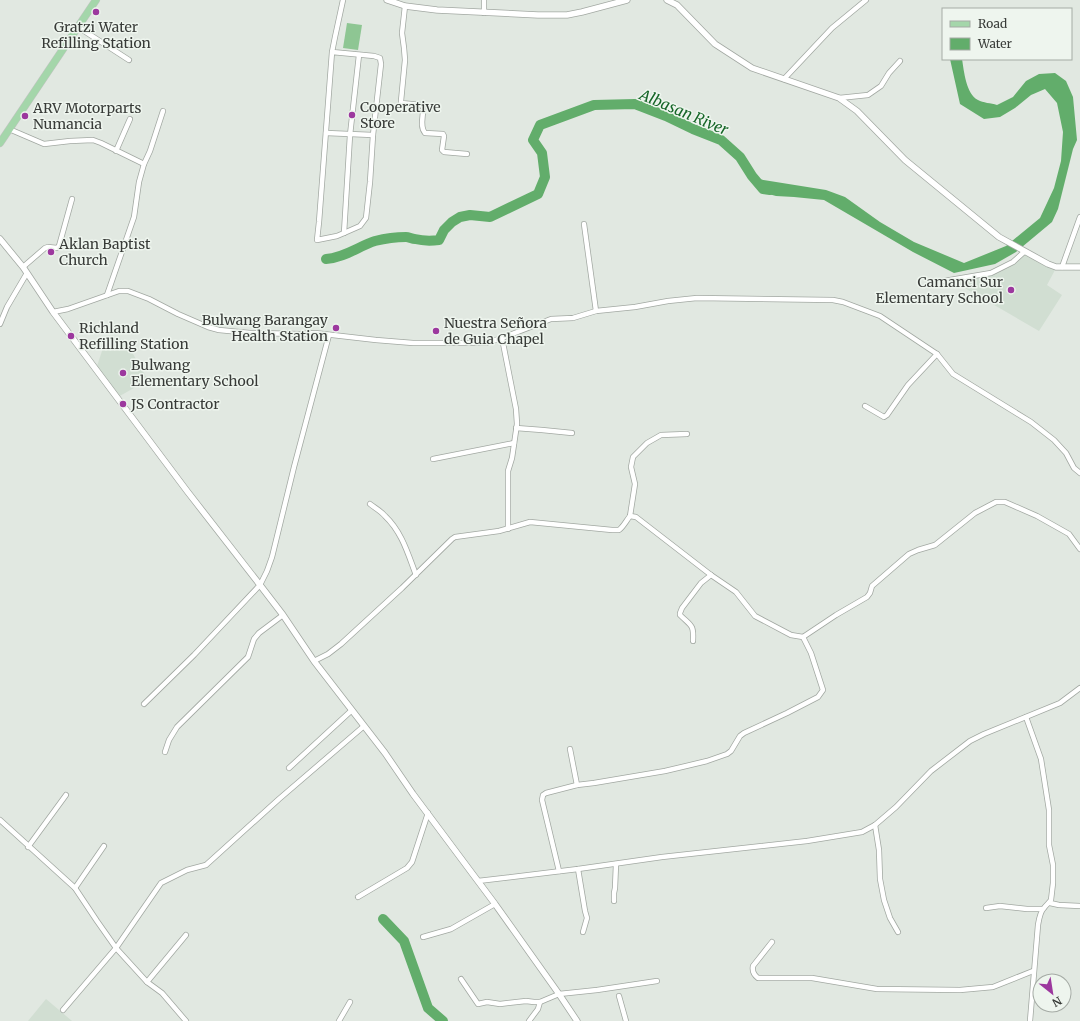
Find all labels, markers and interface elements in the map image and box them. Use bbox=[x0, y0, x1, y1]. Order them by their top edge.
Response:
marker: Gratzi Water Refilling Station bbox=[91, 7, 101, 17]
legend bbox=[942, 8, 1072, 60]
text: Road bbox=[978, 16, 1007, 31]
place label: Gratzi Water Refilling Station bbox=[41, 18, 151, 52]
text: Water bbox=[977, 36, 1013, 51]
water label: Albasan River bbox=[636, 84, 732, 140]
place label: Cooperative Store bbox=[360, 98, 441, 132]
place label: ARV Motorparts Numancia bbox=[32, 99, 142, 133]
marker: Cooperative Store bbox=[347, 110, 357, 120]
marker: ARV Motorparts Numancia bbox=[20, 111, 30, 121]
place label: Aklan Baptist Church bbox=[58, 235, 151, 269]
marker: Aklan Baptist Church bbox=[46, 247, 56, 257]
place label: Camanci Sur Elementary School bbox=[876, 273, 1004, 307]
marker: Camanci Sur Elementary School bbox=[1006, 285, 1016, 295]
place label: Bulwang Barangay Health Station bbox=[202, 311, 329, 345]
place label: Nuestra Señora de Guia Chapel bbox=[444, 314, 547, 348]
place label: Richland Refilling Station bbox=[79, 319, 189, 353]
marker: Bulwang Barangay Health Station bbox=[331, 323, 341, 333]
marker: Nuestra Señora de Guia Chapel bbox=[431, 326, 441, 336]
marker: Richland Refilling Station bbox=[66, 331, 76, 341]
place label: Bulwang Elementary School bbox=[131, 356, 259, 390]
marker: Bulwang Elementary School bbox=[118, 368, 128, 378]
place label: JS Contractor bbox=[130, 395, 219, 413]
marker: JS Contractor bbox=[118, 399, 128, 409]
north arrow bbox=[1032, 973, 1072, 1013]
text: N bbox=[1049, 993, 1064, 1010]

